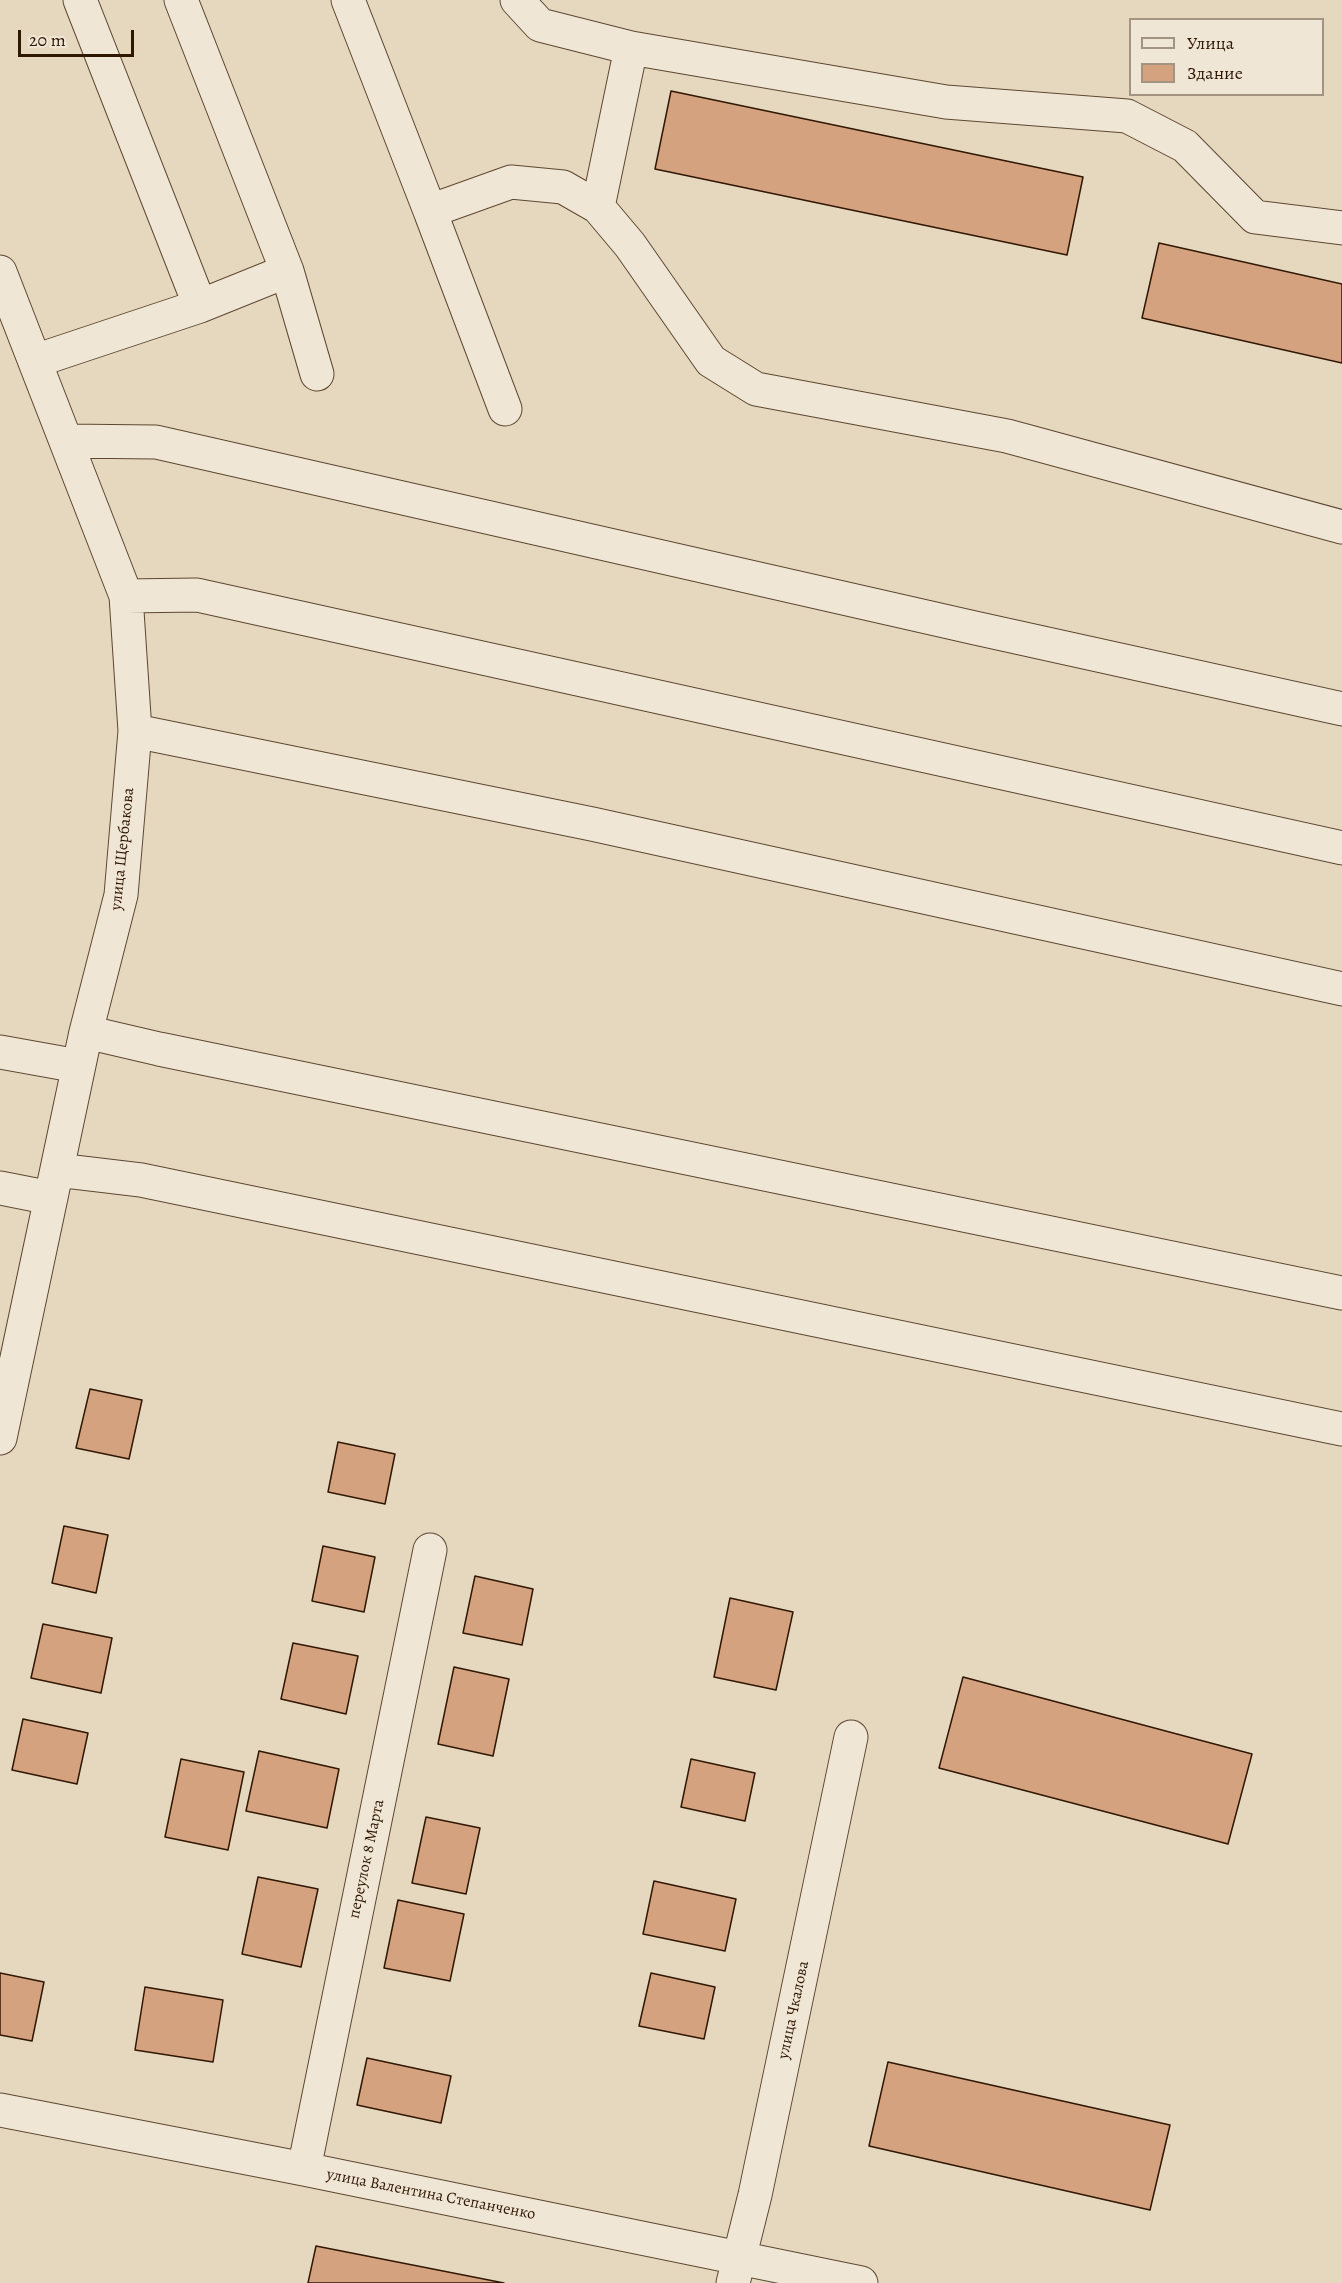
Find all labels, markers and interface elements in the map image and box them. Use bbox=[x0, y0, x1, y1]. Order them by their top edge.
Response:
scale bar bbox=[21, 18, 136, 56]
legend bbox=[1129, 18, 1324, 96]
text: 20 m bbox=[29, 28, 66, 52]
text: Улица bbox=[1187, 31, 1234, 55]
text: Здание bbox=[1187, 61, 1243, 85]
street label: улица Щербакова bbox=[107, 787, 139, 911]
street label: переулок 8 Марта bbox=[345, 1798, 389, 1920]
street label: улица Чкалова bbox=[774, 1959, 814, 2061]
street label: улица Валентина Степанченко bbox=[325, 2165, 537, 2225]

